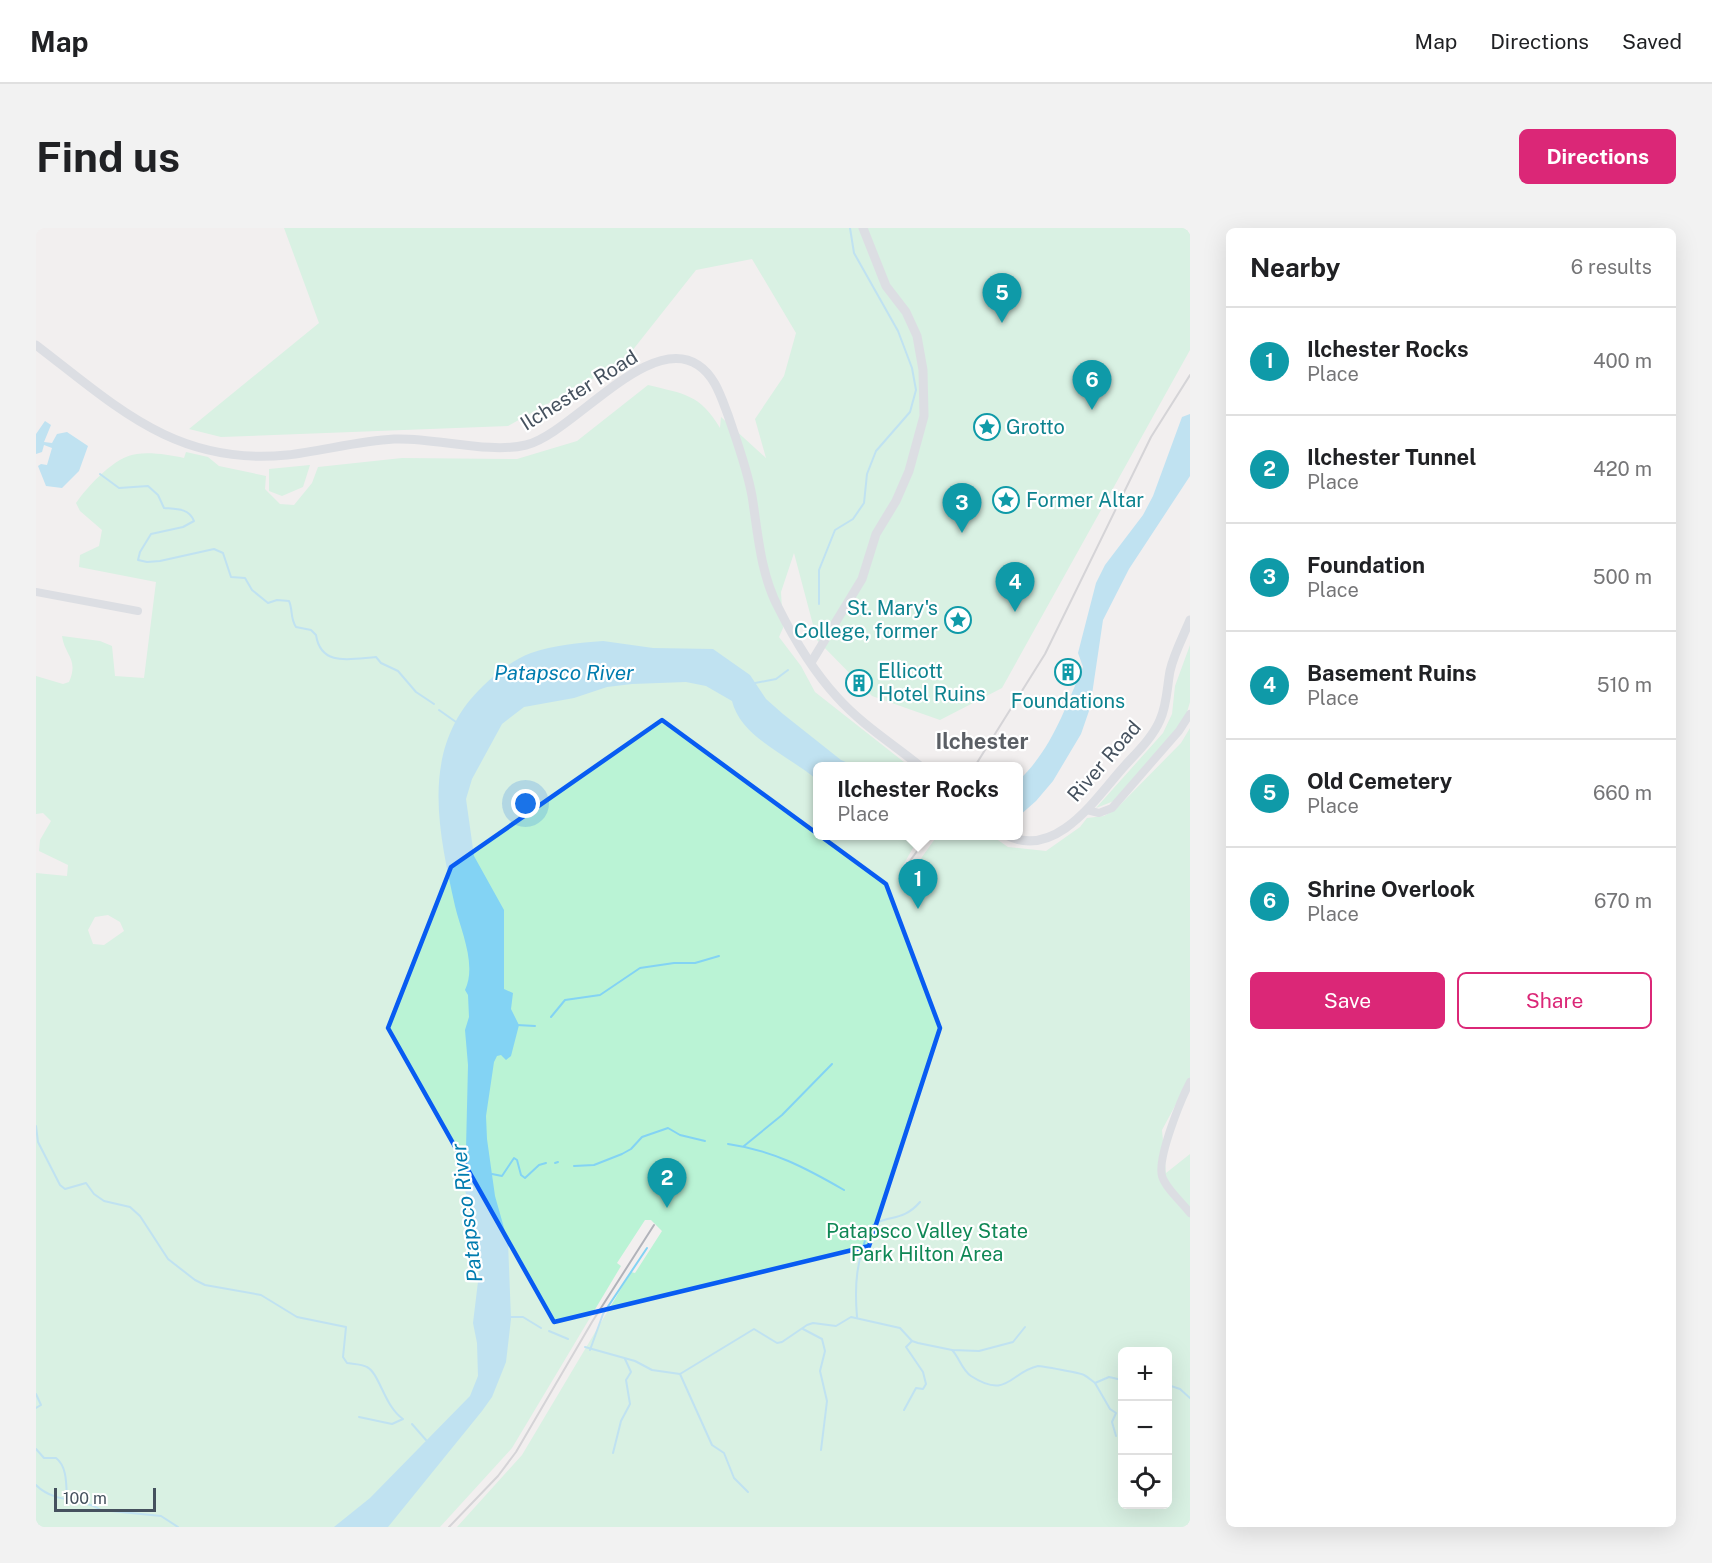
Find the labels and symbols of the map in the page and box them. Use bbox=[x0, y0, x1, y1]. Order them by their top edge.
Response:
pin: 5 bbox=[982, 274, 1022, 323]
street label: Ilchester Road bbox=[516, 344, 642, 436]
pin: 6 bbox=[1072, 360, 1112, 410]
place icon: Grotto bbox=[972, 412, 1002, 442]
place label: Grotto bbox=[1006, 415, 1065, 439]
pin: 3 bbox=[942, 484, 982, 533]
place icon: Former Altar bbox=[991, 485, 1021, 515]
place label: Former Altar bbox=[1026, 488, 1144, 512]
pin: 4 bbox=[996, 562, 1034, 612]
place label: St. Mary's College, former bbox=[794, 596, 938, 643]
place icon: St. Mary's College, former bbox=[943, 605, 973, 635]
building icon: Foundations bbox=[1053, 657, 1083, 687]
place label: Ellicott Hotel Ruins bbox=[878, 659, 986, 706]
water label: Patapsco River bbox=[494, 660, 635, 685]
building icon: Ellicott Hotel Ruins bbox=[844, 668, 874, 698]
place label: Foundations bbox=[1011, 689, 1125, 713]
street label: River Road bbox=[1062, 716, 1146, 806]
district label: Ilchester bbox=[935, 728, 1029, 754]
your location bbox=[511, 789, 540, 818]
pin: 1 bbox=[898, 860, 938, 909]
water label: Patapsco River bbox=[445, 1141, 487, 1284]
pin: 2 bbox=[648, 1158, 686, 1208]
park label: Patapsco Valley State Park Hilton Area bbox=[826, 1219, 1028, 1266]
scale bar bbox=[54, 1485, 156, 1512]

